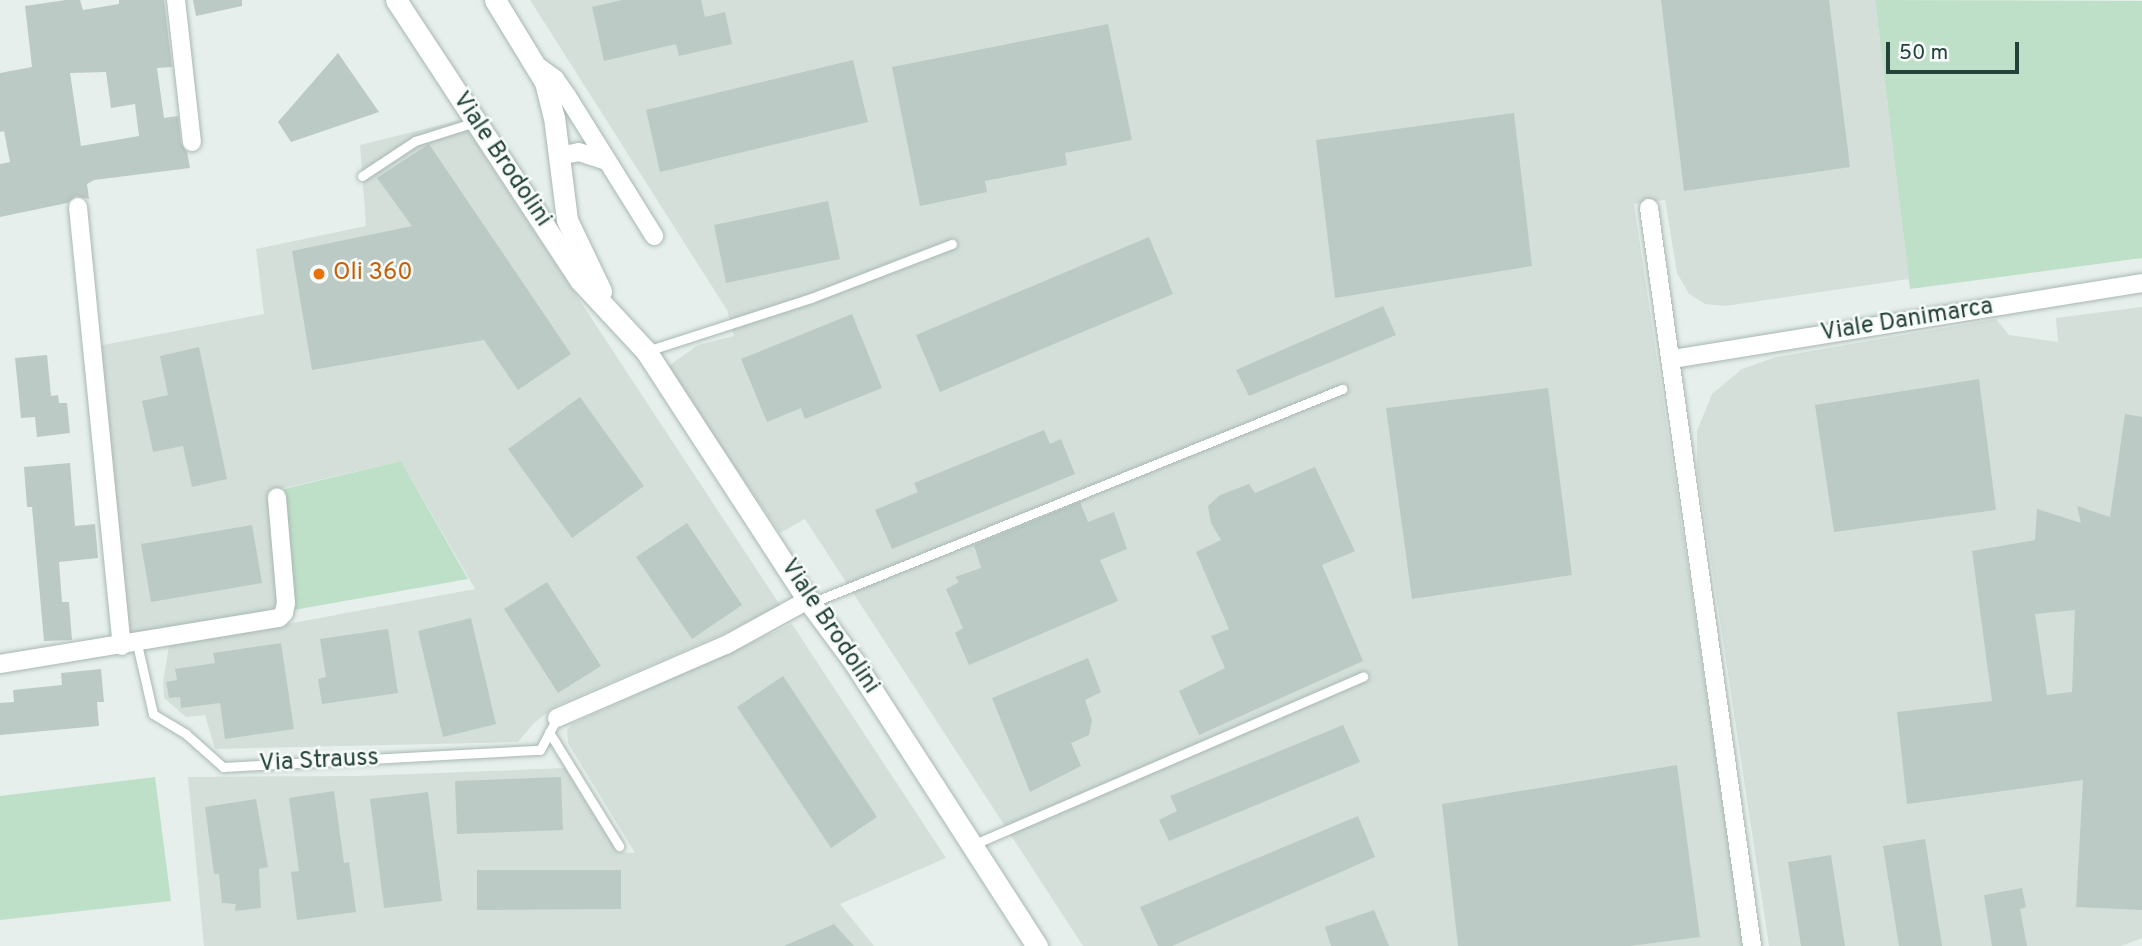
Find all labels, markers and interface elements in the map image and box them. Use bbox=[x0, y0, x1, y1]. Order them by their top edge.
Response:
scale bar bbox=[1890, 28, 2023, 72]
text: 50 m bbox=[1899, 40, 1948, 67]
street label: Viale Brodolini bbox=[445, 87, 557, 233]
place label: Oli 360 bbox=[333, 260, 413, 288]
marker: Oli 360 bbox=[311, 266, 327, 282]
street label: Viale Danimarca bbox=[1819, 293, 1995, 349]
street label: Viale Brodolini bbox=[773, 554, 885, 700]
street label: Via Strauss bbox=[258, 744, 380, 780]

